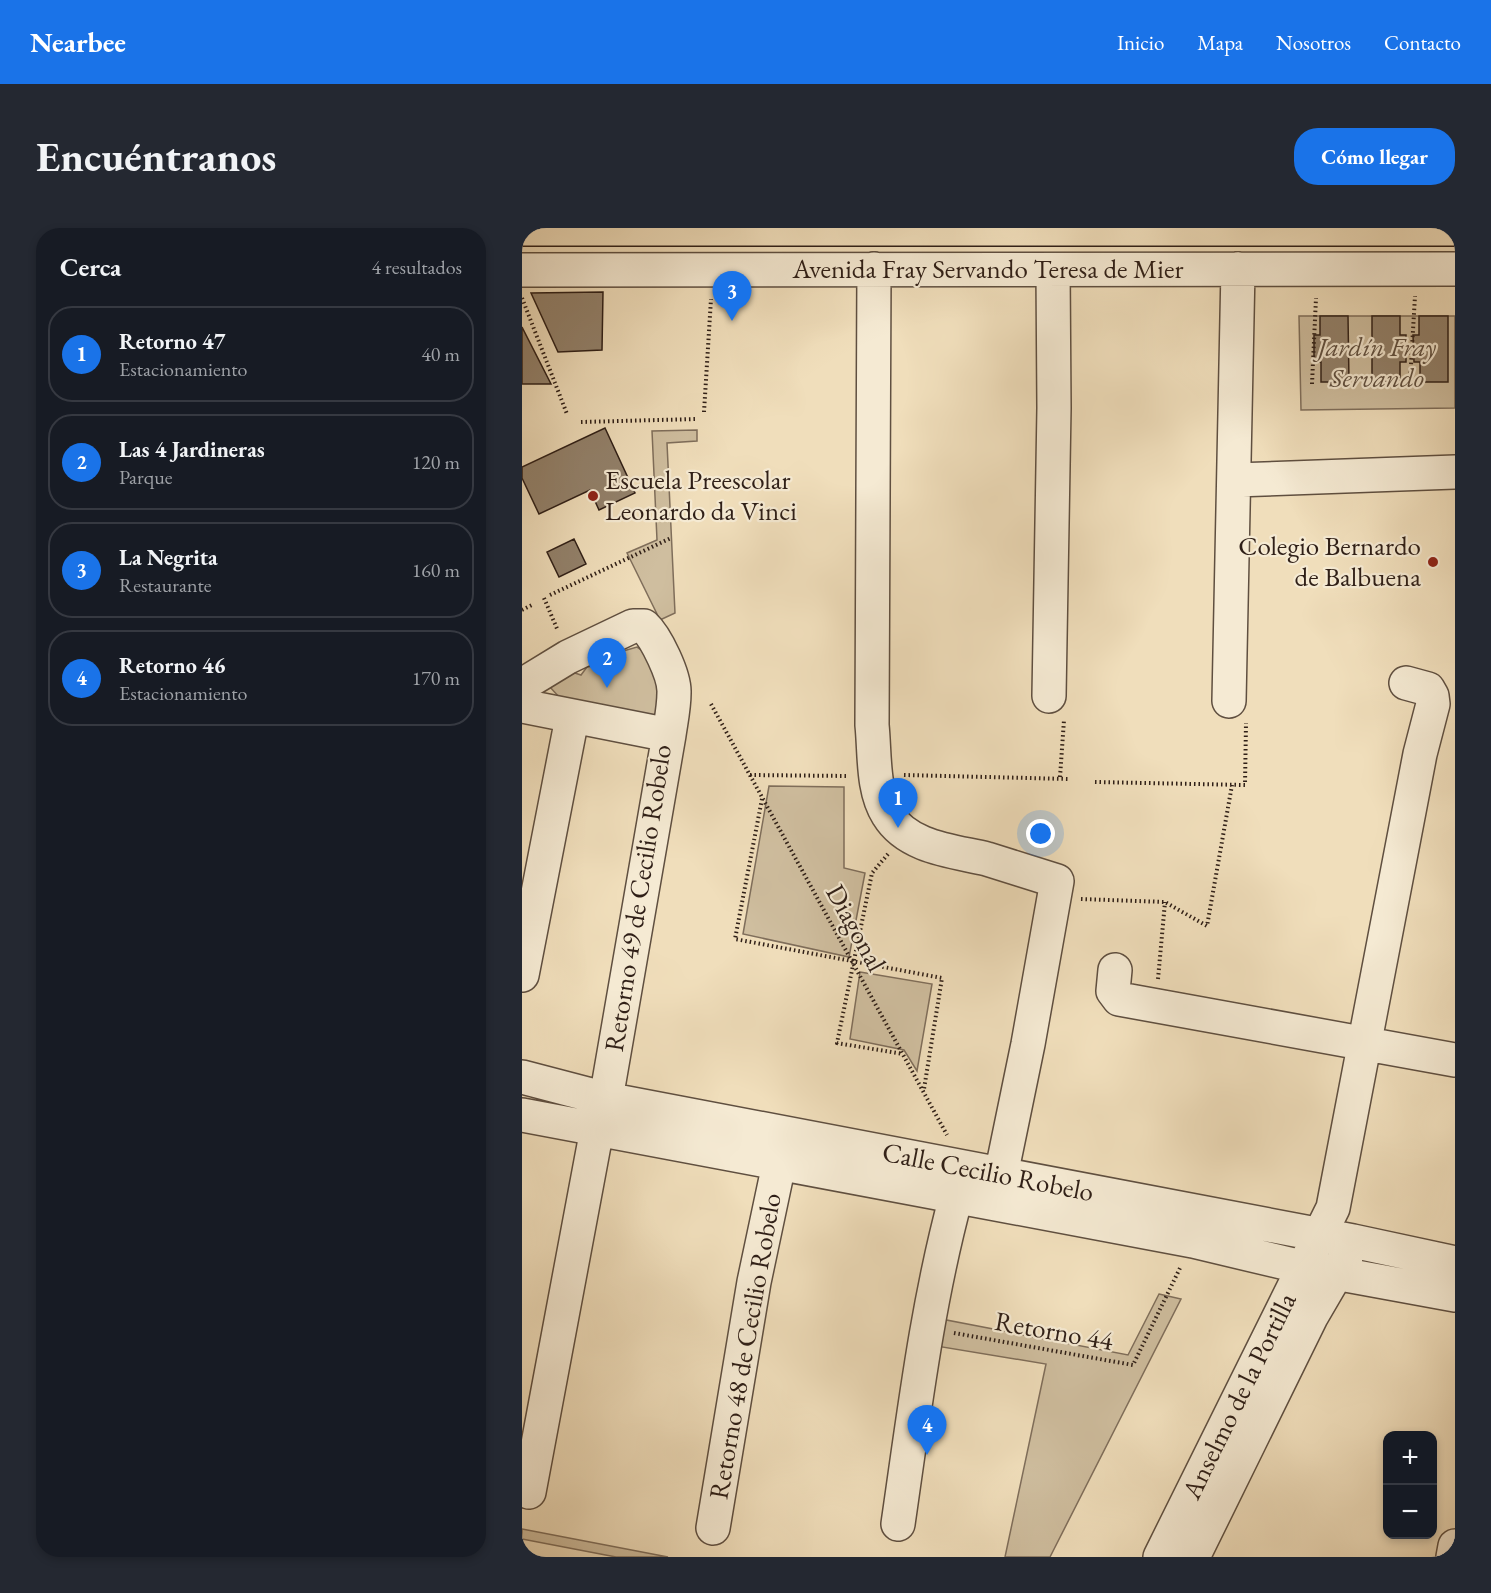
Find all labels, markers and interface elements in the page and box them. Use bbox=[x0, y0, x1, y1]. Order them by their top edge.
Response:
text: Nearbee bbox=[30, 24, 126, 60]
text: Inicio bbox=[1117, 29, 1164, 56]
text: Mapa bbox=[1197, 29, 1243, 56]
text: Nosotros bbox=[1276, 29, 1351, 56]
text: Contacto bbox=[1384, 29, 1461, 56]
button: Cómo llegar bbox=[1294, 128, 1455, 185]
text: Encuéntranos bbox=[36, 129, 276, 184]
text: Cerca bbox=[60, 250, 121, 284]
street label: Avenida Fray Servando Teresa de Mier bbox=[791, 251, 1184, 286]
text: 4 resultados bbox=[371, 254, 462, 280]
pin: 3 bbox=[712, 272, 752, 321]
text: Retorno 47 bbox=[119, 327, 225, 356]
park label: Jardín Fray Servando bbox=[1313, 329, 1436, 395]
text: 1 bbox=[76, 341, 87, 367]
text: 40 m bbox=[421, 341, 460, 367]
text: Estacionamiento bbox=[119, 356, 247, 382]
text: Las 4 Jardineras bbox=[119, 435, 265, 464]
text: 2 bbox=[76, 449, 87, 475]
text: 120 m bbox=[412, 449, 460, 475]
place label: Escuela Preescolar Leonardo da Vinci bbox=[605, 462, 797, 528]
text: Parque bbox=[119, 464, 172, 490]
marker: Escuela Preescolar Leonardo da Vinci bbox=[586, 489, 600, 503]
place label: Colegio Bernardo de Balbuena bbox=[1238, 528, 1421, 594]
text: La Negrita bbox=[119, 543, 218, 572]
marker: Colegio Bernardo de Balbuena bbox=[1426, 555, 1440, 569]
text: 3 bbox=[76, 557, 87, 583]
text: 160 m bbox=[412, 557, 460, 583]
text: Restaurante bbox=[119, 572, 212, 598]
pin: 2 bbox=[588, 638, 626, 688]
text: Retorno 46 bbox=[119, 651, 225, 680]
text: 4 bbox=[76, 665, 87, 691]
text: 170 m bbox=[412, 665, 460, 691]
text: Estacionamiento bbox=[119, 680, 247, 706]
street label: Retorno 49 de Cecilio Robelo bbox=[596, 742, 679, 1054]
pin: 1 bbox=[878, 778, 917, 828]
your location bbox=[1026, 819, 1055, 848]
street label: Diagonal bbox=[818, 878, 895, 978]
street label: Calle Cecilio Robelo bbox=[879, 1134, 1097, 1209]
street label: Retorno 48 de Cecilio Robelo bbox=[700, 1190, 789, 1502]
street label: Anselmo de la Portilla bbox=[1173, 1287, 1304, 1506]
street label: Retorno 44 bbox=[992, 1303, 1117, 1358]
pin: 4 bbox=[908, 1406, 946, 1455]
map controls bbox=[1383, 1431, 1437, 1539]
button: + bbox=[1383, 1431, 1437, 1485]
button: − bbox=[1383, 1485, 1437, 1539]

